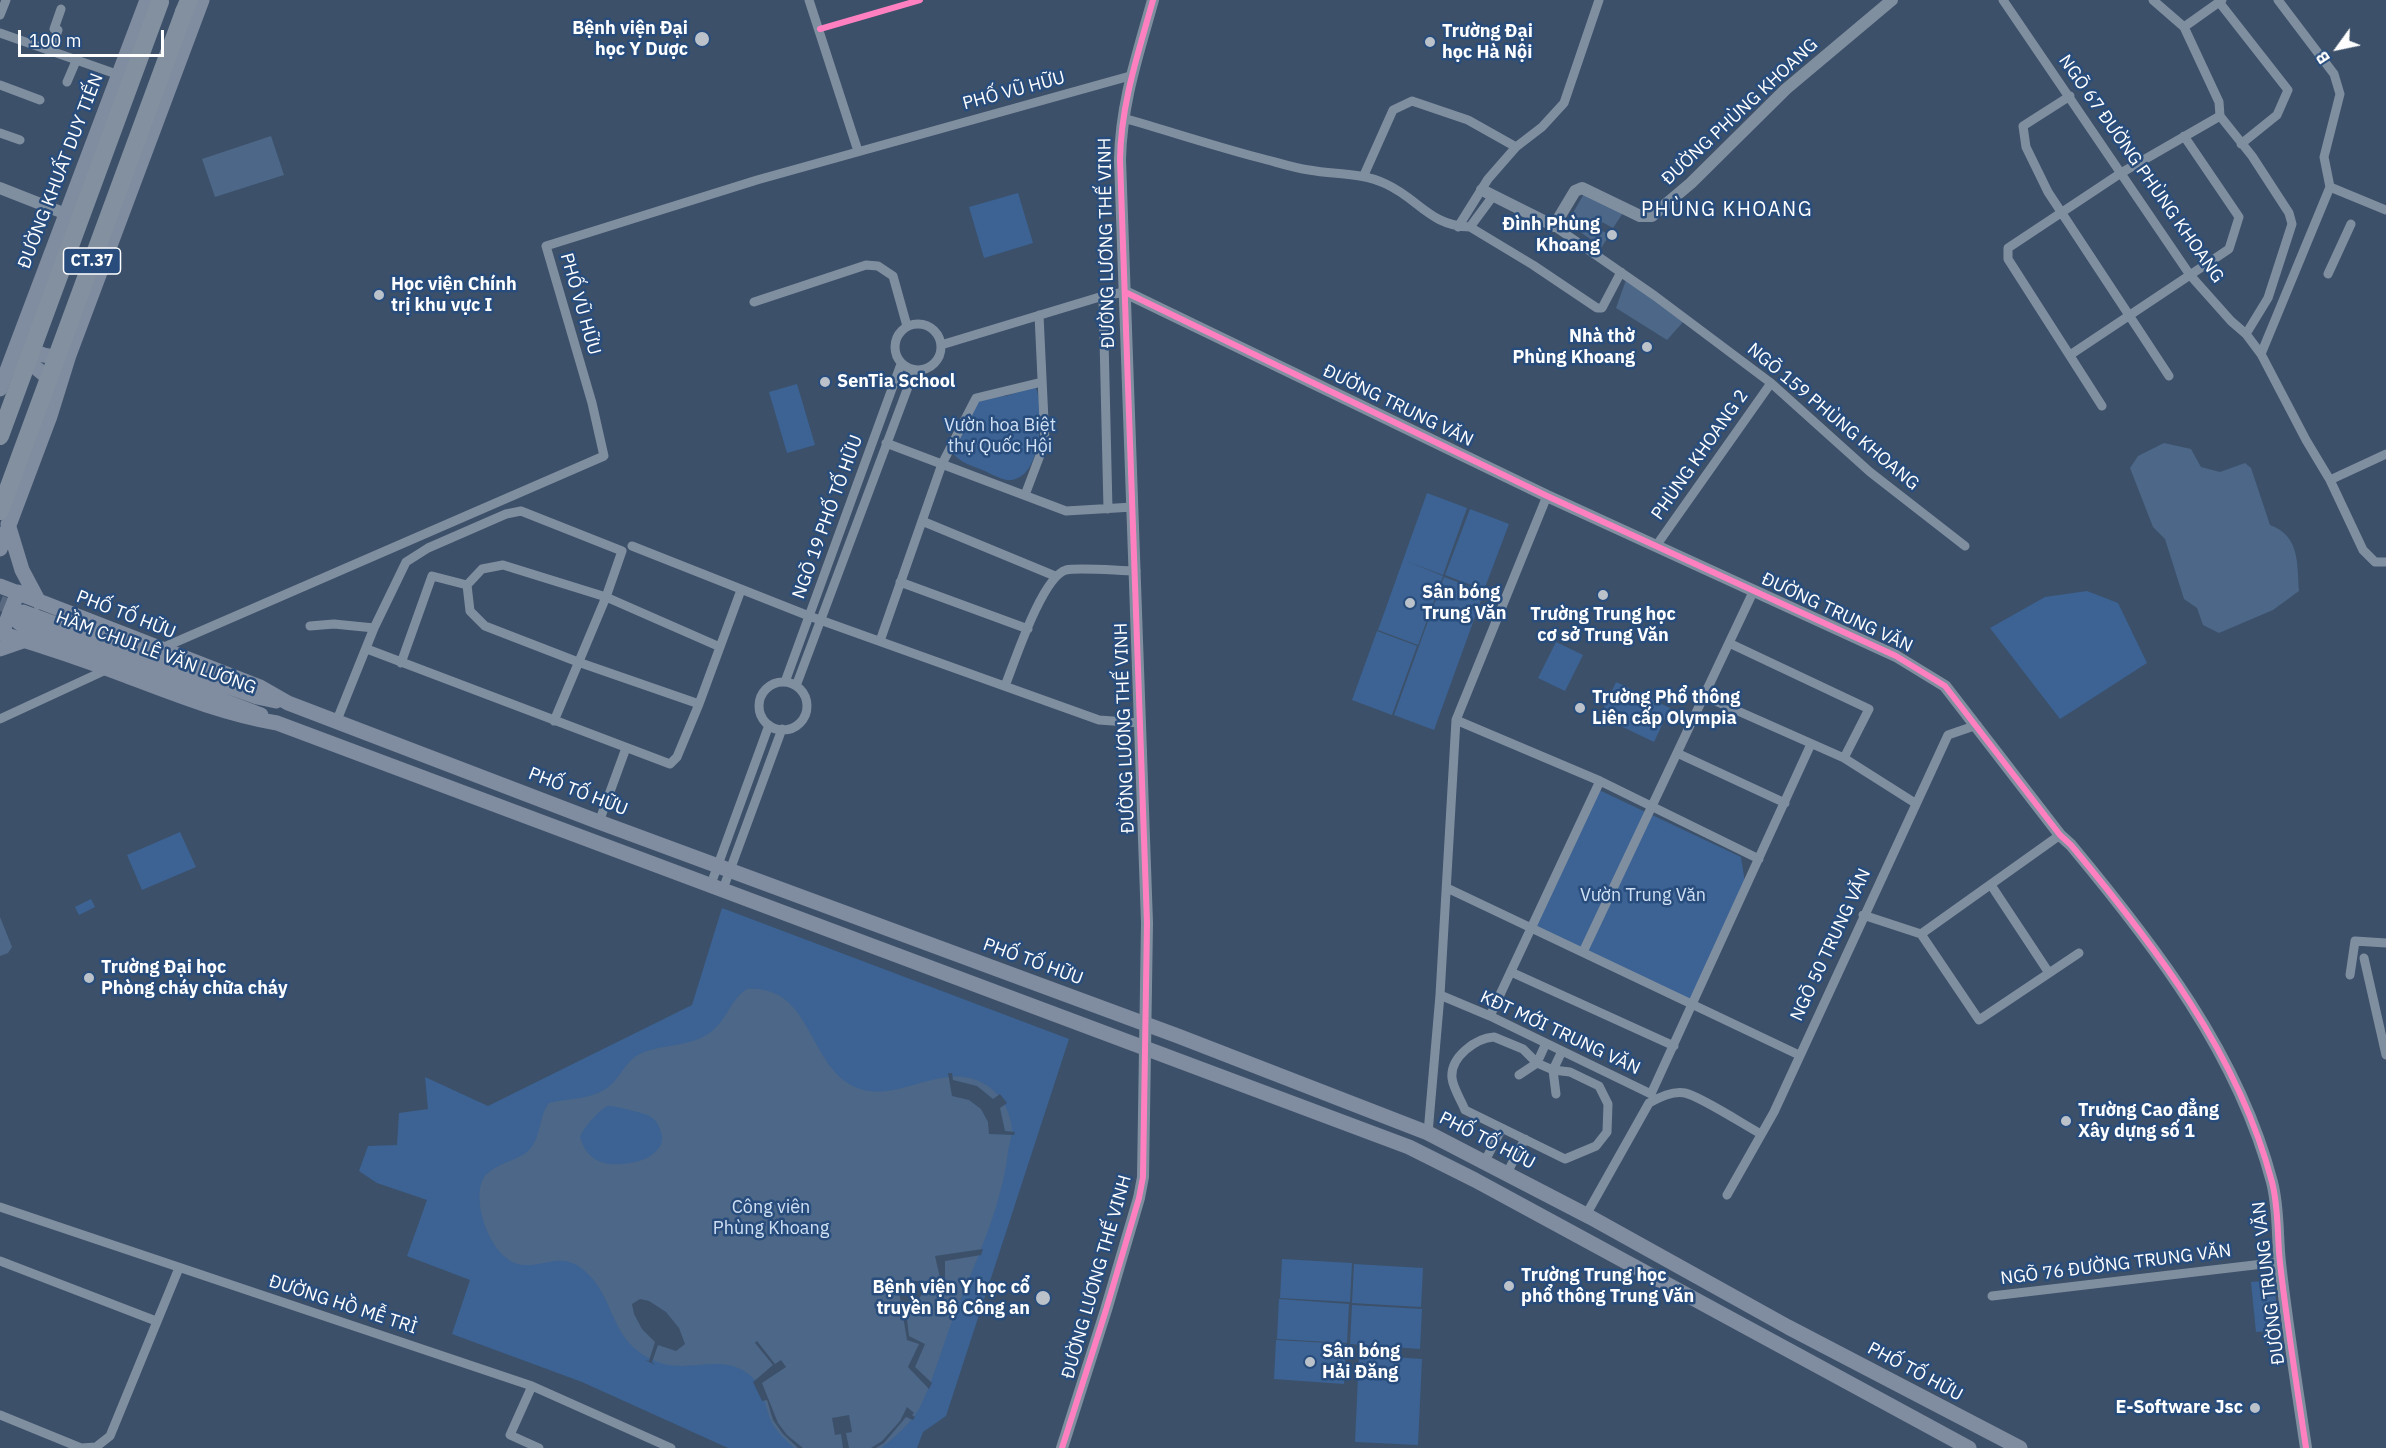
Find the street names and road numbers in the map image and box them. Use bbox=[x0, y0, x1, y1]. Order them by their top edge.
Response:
street label: ĐƯỜNG PHÙNG KHOANG bbox=[1658, 34, 1822, 190]
street label: NGÕ 67 ĐƯỜNG PHÙNG KHOANG bbox=[2054, 51, 2228, 287]
street label: PHỐ VŨ HỮU bbox=[960, 67, 1068, 115]
street label: ĐƯỜNG KHUẤT DUY TIẾN bbox=[14, 70, 108, 272]
street label: ĐƯỜNG LƯƠNG THẾ VINH bbox=[1094, 137, 1120, 349]
road number: CT.37 bbox=[64, 248, 121, 274]
street label: PHỐ VŨ HỮU bbox=[555, 250, 605, 358]
street label: NGÕ 159 PHÙNG KHOANG bbox=[1743, 339, 1923, 495]
street label: ĐƯỜNG TRUNG VĂN bbox=[1319, 360, 1477, 452]
street label: PHÙNG KHOANG 2 bbox=[1647, 386, 1753, 524]
street label: NGÕ 19 PHỐ TỐ HỮU bbox=[788, 432, 868, 602]
street label: ĐƯỜNG TRUNG VĂN bbox=[1758, 568, 1916, 658]
street label: PHỐ TỐ HỮU bbox=[73, 586, 179, 644]
street label: HẦM CHUI LÊ VĂN LƯƠNG bbox=[53, 607, 259, 699]
street label: ĐƯỜNG LƯƠNG THẾ VINH bbox=[1111, 622, 1139, 834]
street label: PHỐ TỐ HỮU bbox=[525, 763, 631, 821]
street label: NGÕ 50 TRUNG VĂN bbox=[1786, 865, 1876, 1025]
street label: PHỐ TỐ HỮU bbox=[980, 934, 1086, 990]
street label: KĐT MỚI TRUNG VĂN bbox=[1477, 986, 1643, 1080]
street label: PHỐ TỐ HỮU bbox=[1435, 1108, 1539, 1174]
street label: ĐƯỜNG LƯƠNG THẾ VINH bbox=[1058, 1173, 1136, 1381]
street label: ĐƯỜNG TRUNG VĂN bbox=[2248, 1200, 2290, 1366]
street label: NGÕ 76 ĐƯỜNG TRUNG VĂN bbox=[1999, 1240, 2233, 1290]
street label: ĐƯỜNG HỒ MỄ TRÌ bbox=[266, 1271, 420, 1339]
street label: PHỐ TỐ HỮU bbox=[1864, 1338, 1966, 1406]

